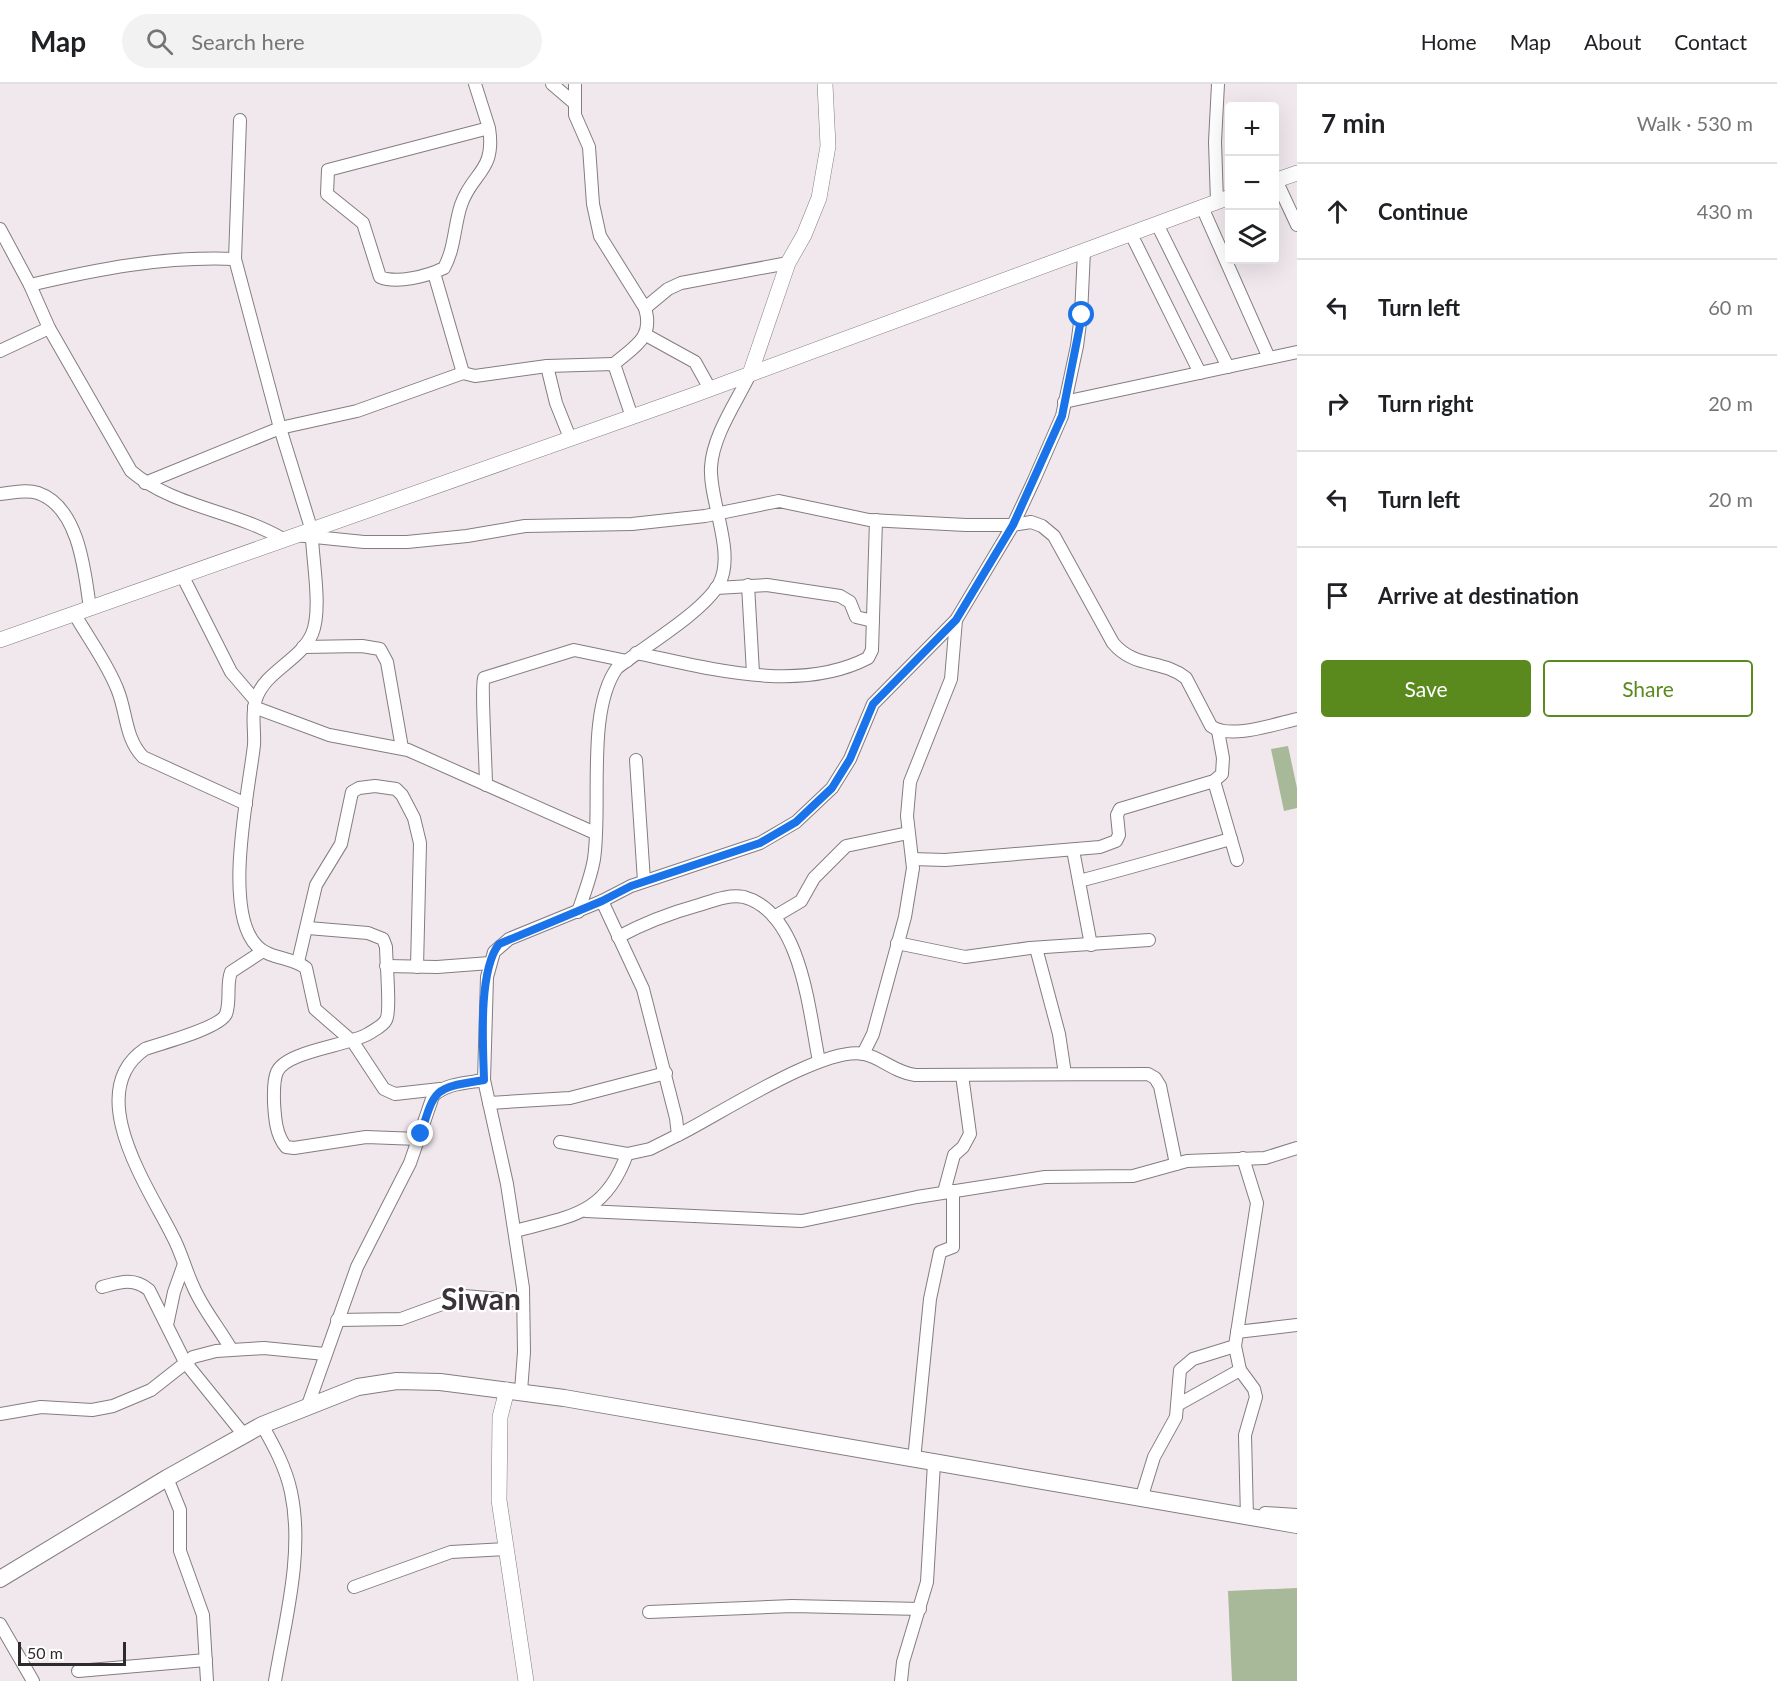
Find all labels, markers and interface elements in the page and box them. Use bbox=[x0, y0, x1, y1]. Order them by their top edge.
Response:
search box bbox=[122, 14, 542, 68]
text: Map bbox=[30, 24, 86, 58]
icon: search bbox=[143, 25, 176, 58]
text: Search here bbox=[191, 28, 305, 55]
text: Home bbox=[1421, 29, 1477, 54]
text: Map bbox=[1510, 29, 1551, 54]
text: About bbox=[1584, 29, 1641, 54]
text: Contact bbox=[1674, 29, 1747, 54]
map controls bbox=[1225, 102, 1279, 264]
button: + bbox=[1225, 102, 1279, 156]
text: 7 min bbox=[1321, 107, 1385, 139]
text: Walk · 530 m bbox=[1637, 111, 1753, 135]
button: − bbox=[1225, 156, 1279, 210]
icon: ahead bbox=[1321, 195, 1354, 228]
text: Continue bbox=[1378, 198, 1468, 225]
text: 430 m bbox=[1697, 199, 1753, 223]
button: layers bbox=[1225, 210, 1279, 264]
icon: left bbox=[1321, 291, 1354, 324]
text: Turn left bbox=[1378, 294, 1460, 321]
text: 60 m bbox=[1708, 295, 1753, 319]
route start bbox=[1068, 301, 1094, 327]
icon: right bbox=[1321, 387, 1354, 420]
text: Turn right bbox=[1378, 390, 1473, 417]
text: 20 m bbox=[1708, 391, 1753, 415]
icon: left bbox=[1321, 483, 1354, 516]
text: Turn left bbox=[1378, 486, 1460, 513]
text: 20 m bbox=[1708, 487, 1753, 511]
icon: arrive bbox=[1321, 579, 1354, 612]
text: Arrive at destination bbox=[1378, 582, 1579, 609]
button: Save bbox=[1321, 660, 1531, 717]
button: Share bbox=[1543, 660, 1753, 717]
route end bbox=[407, 1120, 433, 1146]
district label: Siwan bbox=[441, 1280, 521, 1316]
scale bar bbox=[18, 1639, 126, 1666]
text: 50 m bbox=[27, 1643, 63, 1662]

